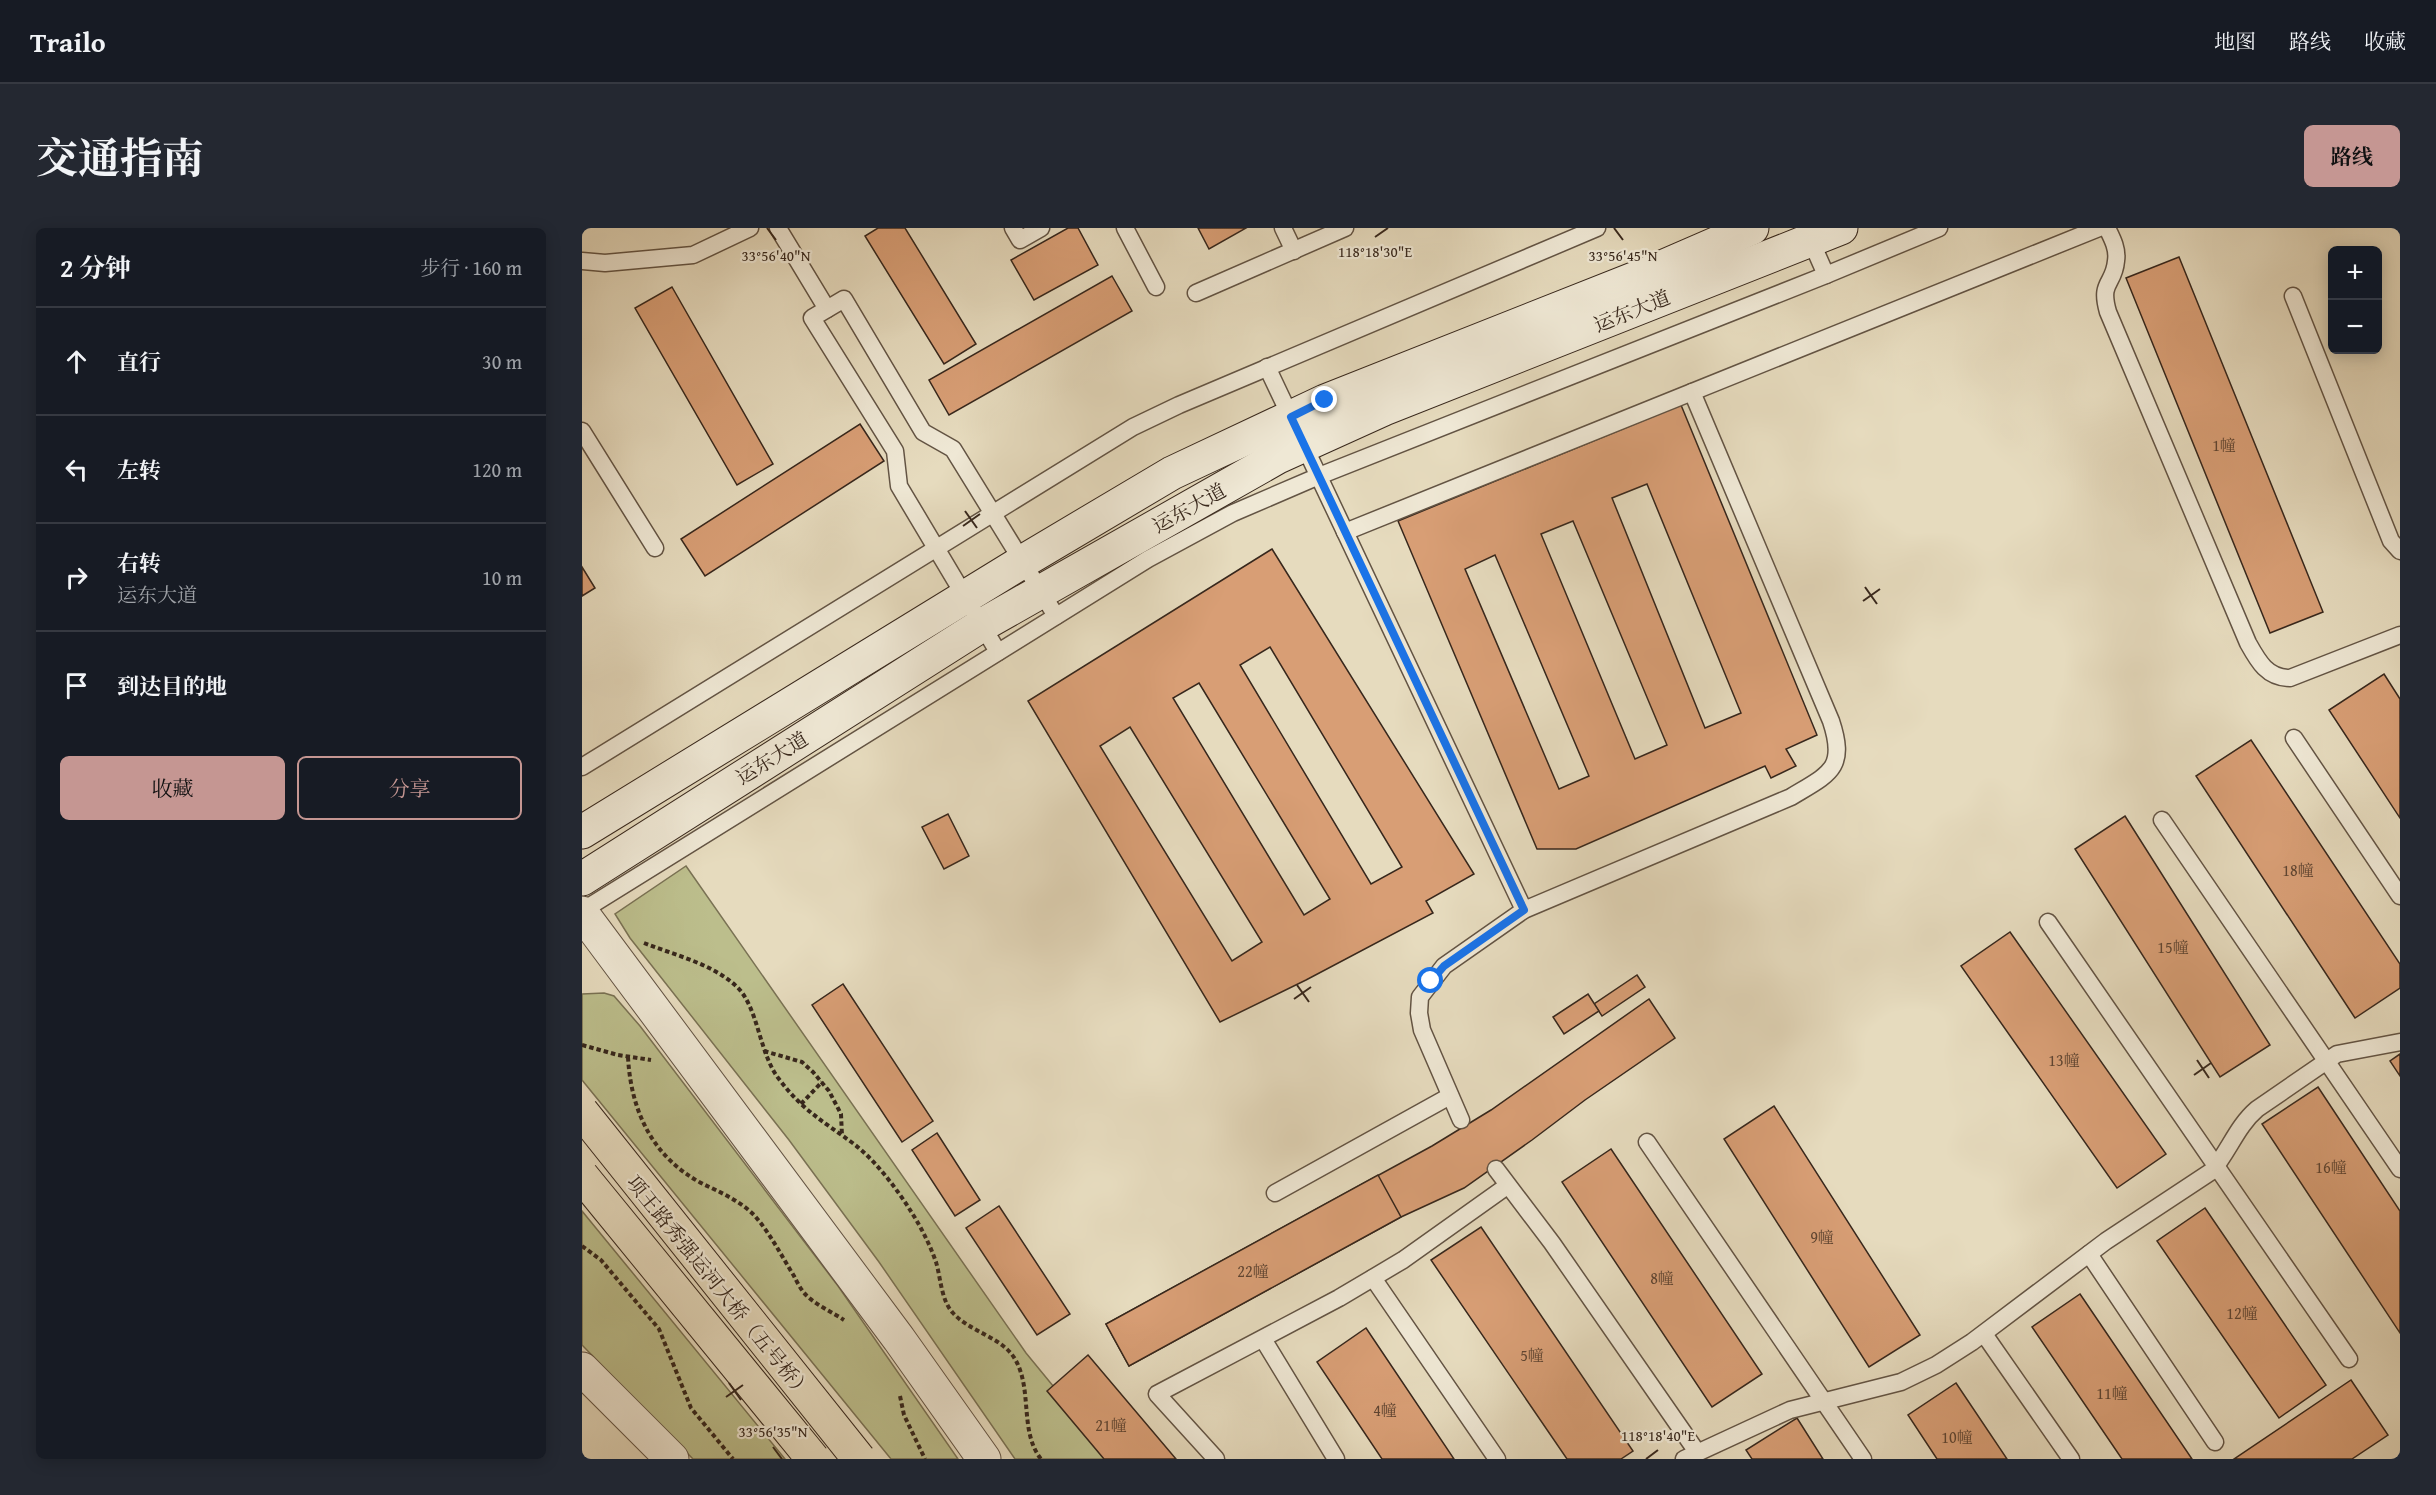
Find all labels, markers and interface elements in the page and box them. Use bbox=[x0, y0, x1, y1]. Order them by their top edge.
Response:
text: Trailo bbox=[30, 21, 106, 62]
text: 地图 bbox=[2214, 26, 2256, 57]
text: 路线 bbox=[2289, 26, 2331, 57]
text: 收藏 bbox=[2364, 26, 2406, 57]
button: 路线 bbox=[2304, 125, 2400, 187]
text: 交通指南 bbox=[36, 127, 204, 188]
text: 118°18'30"E bbox=[1338, 241, 1412, 262]
text: 33°56'40"N bbox=[742, 245, 811, 266]
text: 33°56'45"N bbox=[1589, 245, 1658, 266]
map controls bbox=[2328, 246, 2382, 354]
button: + bbox=[2328, 246, 2382, 300]
text: 2 分钟 bbox=[60, 248, 131, 287]
text: 步行 · 160 m bbox=[420, 253, 522, 282]
street label: 运东大道 bbox=[1589, 282, 1674, 339]
button: − bbox=[2328, 300, 2382, 354]
icon: ahead bbox=[60, 345, 93, 378]
text: 直行 bbox=[117, 346, 161, 378]
text: 30 m bbox=[482, 347, 522, 376]
route end bbox=[1311, 386, 1337, 412]
house number: 1幢 bbox=[2212, 433, 2236, 457]
icon: left bbox=[60, 453, 93, 486]
text: 左转 bbox=[117, 454, 161, 486]
text: 120 m bbox=[472, 455, 522, 484]
street label: 运东大道 bbox=[1147, 475, 1231, 540]
text: 右转 bbox=[117, 547, 161, 579]
icon: right bbox=[60, 561, 93, 594]
text: 10 m bbox=[482, 563, 522, 592]
text: 运东大道 bbox=[117, 580, 197, 609]
icon: arrive bbox=[60, 669, 93, 702]
text: 到达目的地 bbox=[117, 670, 227, 702]
street label: 运东大道 bbox=[730, 724, 813, 791]
button: 收藏 bbox=[60, 756, 285, 820]
button: 分享 bbox=[297, 756, 522, 820]
house number: 18幢 bbox=[2282, 858, 2314, 882]
house number: 15幢 bbox=[2157, 935, 2189, 959]
route start bbox=[1417, 967, 1443, 993]
house number: 13幢 bbox=[2048, 1048, 2080, 1072]
house number: 16幢 bbox=[2315, 1155, 2347, 1179]
street label: 项王路秀强运河大桥（五号桥） bbox=[620, 1169, 819, 1405]
house number: 9幢 bbox=[1810, 1225, 1834, 1249]
house number: 22幢 bbox=[1237, 1259, 1269, 1283]
house number: 8幢 bbox=[1650, 1266, 1674, 1290]
house number: 12幢 bbox=[2226, 1301, 2258, 1325]
house number: 5幢 bbox=[1520, 1343, 1544, 1367]
house number: 11幢 bbox=[2096, 1381, 2128, 1405]
house number: 4幢 bbox=[1373, 1398, 1397, 1422]
house number: 21幢 bbox=[1095, 1413, 1127, 1437]
text: 33°56'35"N bbox=[739, 1421, 808, 1442]
text: 118°18'40"E bbox=[1621, 1425, 1695, 1446]
house number: 10幢 bbox=[1941, 1425, 1973, 1449]

